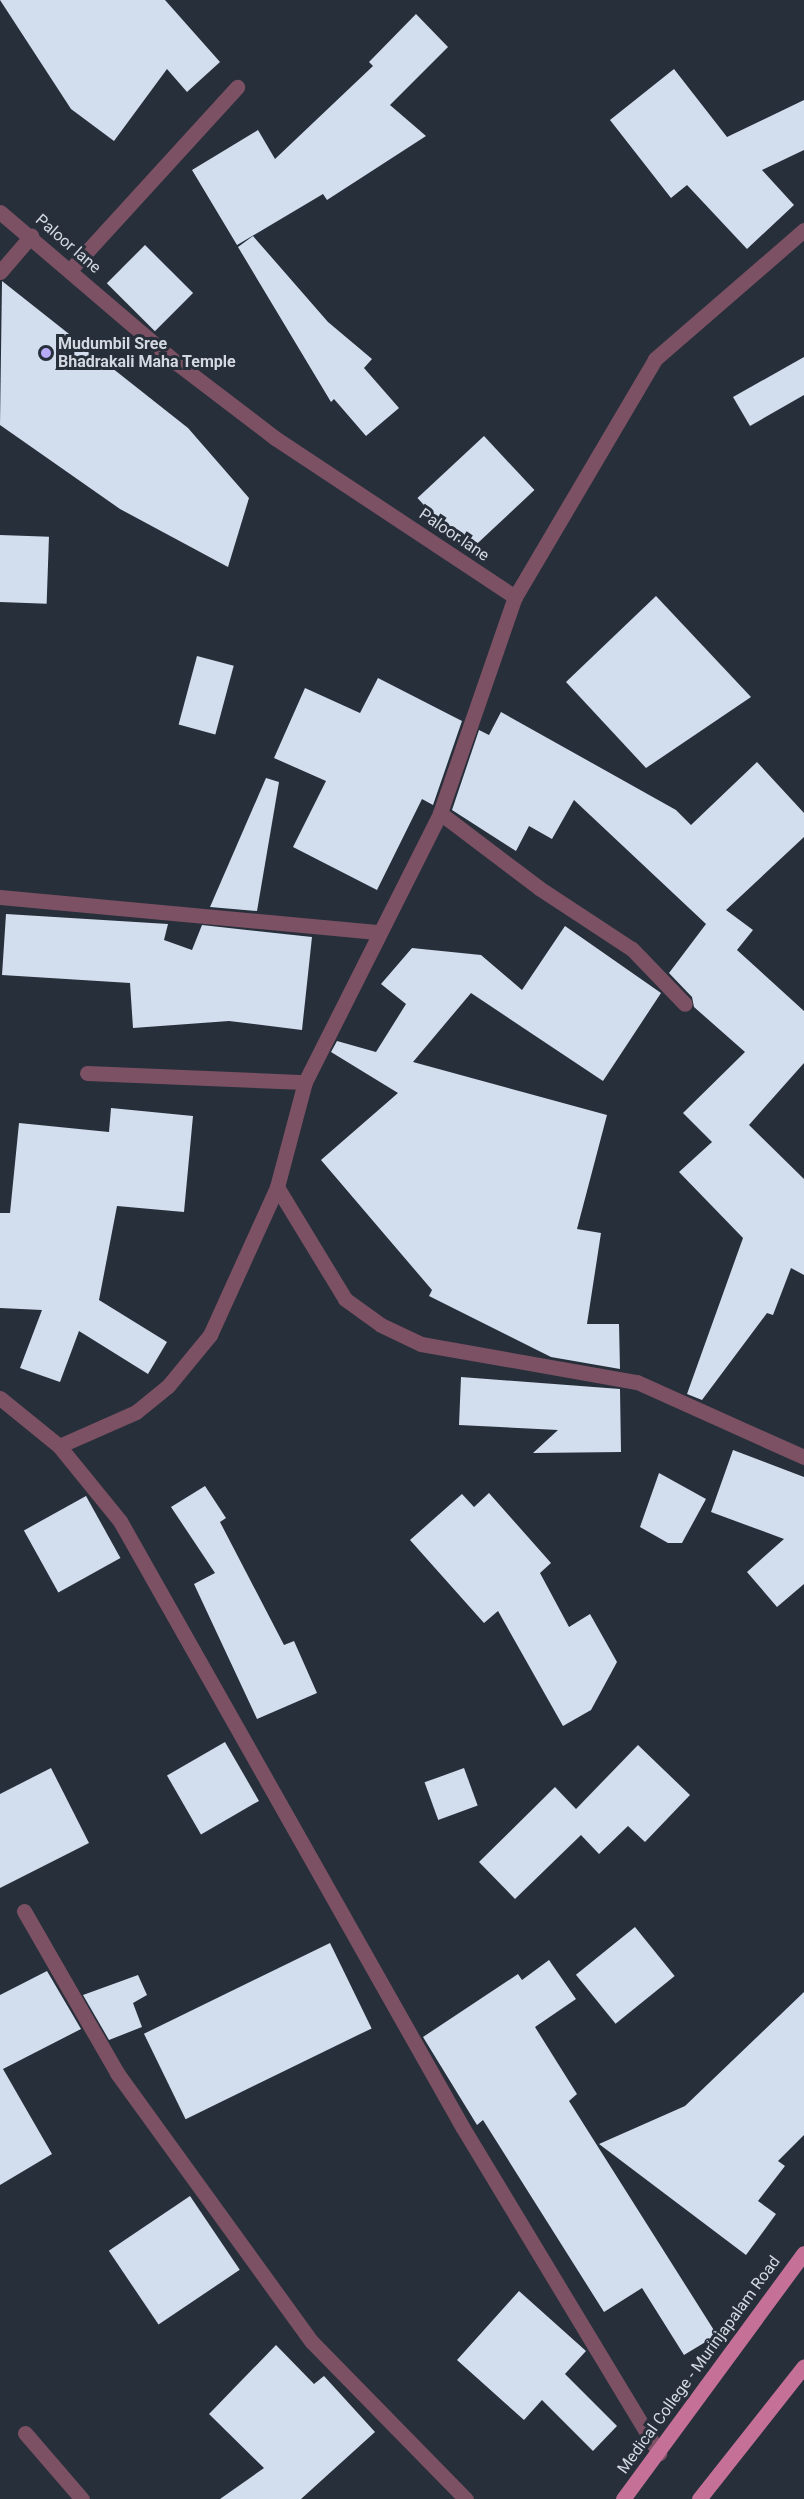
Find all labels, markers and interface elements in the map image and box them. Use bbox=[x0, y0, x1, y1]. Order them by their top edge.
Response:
street label: Paloor lane bbox=[31, 210, 105, 278]
place label: Mudumbil Sree Bhadrakali Maha Temple bbox=[58, 334, 236, 372]
marker: Mudumbil Sree Bhadrakali Maha Temple bbox=[39, 346, 53, 360]
street label: Paloor lane bbox=[415, 505, 493, 565]
street label: Medical College - Murinjapalam Road bbox=[614, 2252, 784, 2478]

